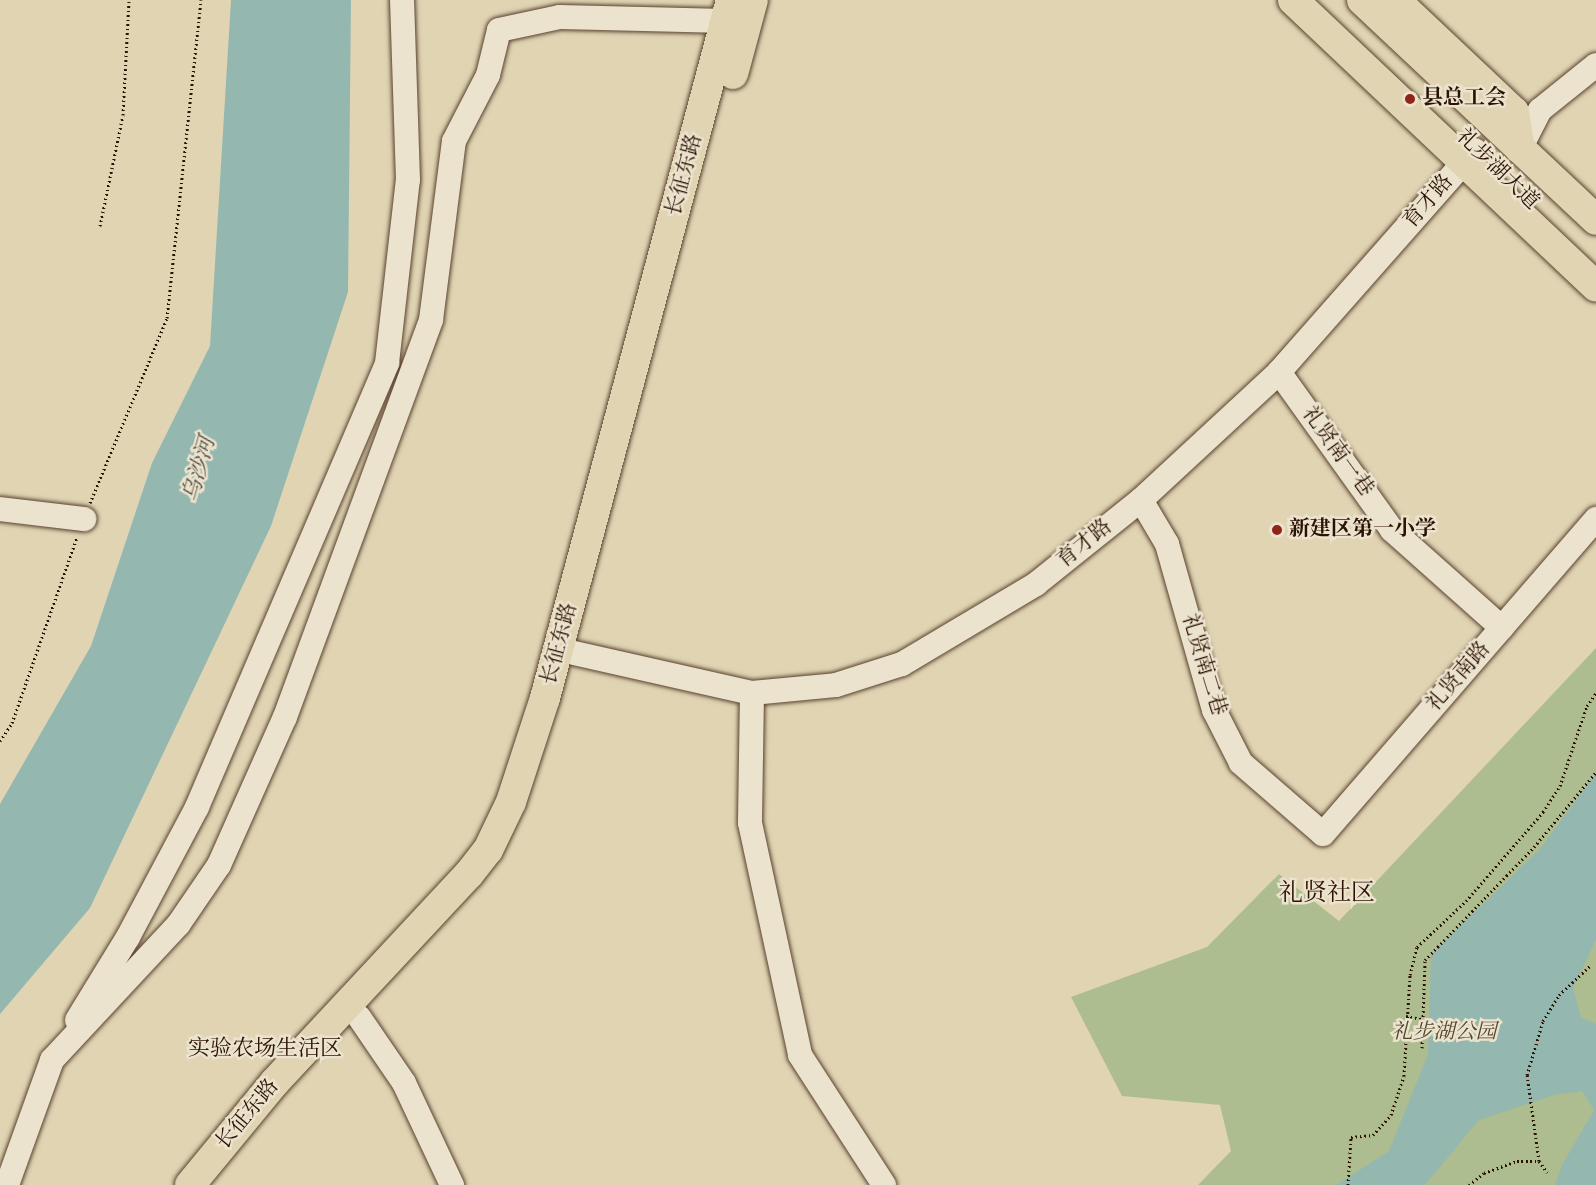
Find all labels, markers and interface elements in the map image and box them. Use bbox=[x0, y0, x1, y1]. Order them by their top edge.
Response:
place label: 县总工会 bbox=[1422, 86, 1506, 112]
marker: 县总工会 bbox=[1403, 92, 1417, 106]
street label: 礼步湖大道 bbox=[1450, 124, 1544, 216]
street label: 长征东路 bbox=[662, 131, 708, 219]
street label: 育才路 bbox=[1399, 170, 1459, 234]
street label: 礼贤南一巷 bbox=[1296, 402, 1378, 502]
water label: 乌沙河 bbox=[179, 435, 223, 505]
street label: 育才路 bbox=[1053, 514, 1117, 574]
place label: 新建区第一小学 bbox=[1289, 517, 1436, 543]
marker: 新建区第一小学 bbox=[1270, 523, 1284, 537]
street label: 长征东路 bbox=[537, 600, 583, 688]
street label: 礼贤南二巷 bbox=[1176, 611, 1230, 719]
street label: 礼贤南路 bbox=[1422, 637, 1496, 717]
district label: 礼贤社区 bbox=[1279, 881, 1375, 909]
park label: 礼步湖公园 bbox=[1392, 1020, 1496, 1046]
district label: 实验农场生活区 bbox=[188, 1038, 342, 1064]
street label: 长征东路 bbox=[211, 1075, 285, 1155]

